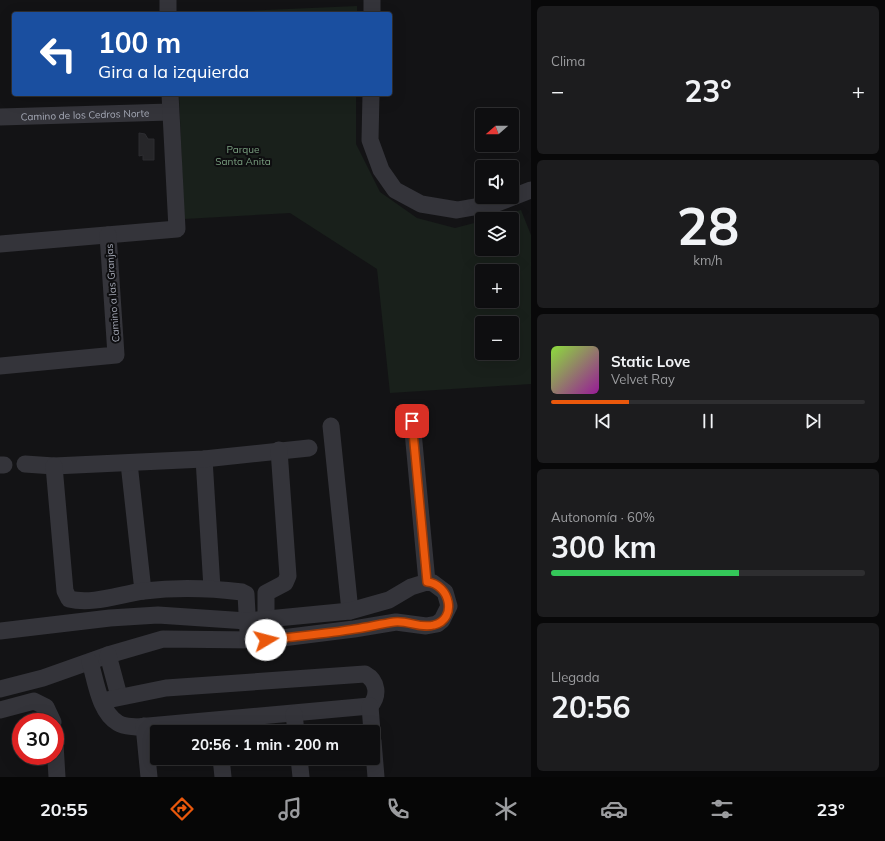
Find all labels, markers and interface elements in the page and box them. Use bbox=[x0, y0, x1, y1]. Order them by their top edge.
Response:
text: 100 m bbox=[98, 25, 181, 60]
icon: left bbox=[32, 28, 84, 80]
text: Clima bbox=[551, 53, 585, 69]
text: Gira a la izquierda bbox=[98, 60, 249, 83]
text: 23° bbox=[684, 72, 732, 110]
text: − bbox=[551, 77, 564, 105]
text: + bbox=[852, 77, 865, 105]
street label: Camino de los Cedros Norte bbox=[20, 107, 150, 123]
north arrow bbox=[475, 108, 519, 152]
map controls bbox=[475, 108, 519, 360]
park label: Parque Santa Anita bbox=[215, 143, 271, 168]
button: sound bbox=[475, 160, 519, 204]
text: 28 bbox=[677, 193, 739, 258]
button: layers bbox=[475, 212, 519, 256]
street label: Camino a las Granjas bbox=[103, 243, 122, 343]
text: km/h bbox=[693, 252, 723, 268]
button: + bbox=[475, 264, 519, 308]
button: − bbox=[475, 316, 519, 360]
text: Static Love bbox=[611, 352, 690, 371]
text: Velvet Ray bbox=[611, 371, 675, 387]
pin bbox=[395, 404, 429, 438]
icon: arrive bbox=[401, 410, 423, 432]
icon: previous bbox=[592, 410, 614, 432]
icon: pause bbox=[697, 410, 719, 432]
icon: next bbox=[802, 410, 824, 432]
text: Autonomía · 60% bbox=[551, 509, 655, 525]
text: 300 km bbox=[551, 528, 657, 566]
position arrow bbox=[245, 619, 287, 661]
text: Llegada bbox=[551, 669, 600, 685]
text: 20:56 bbox=[551, 688, 630, 726]
speed limit sign: 30 bbox=[12, 713, 64, 765]
text: 20:56 · 1 min · 200 m bbox=[191, 735, 339, 754]
icon: directions bbox=[168, 795, 196, 823]
icon: music bbox=[276, 795, 304, 823]
icon: phone bbox=[384, 795, 412, 823]
icon: climate bbox=[492, 795, 520, 823]
icon: car bbox=[600, 795, 628, 823]
icon: filters bbox=[708, 795, 736, 823]
text: 20:55 bbox=[40, 798, 88, 821]
text: 23° bbox=[816, 798, 845, 821]

